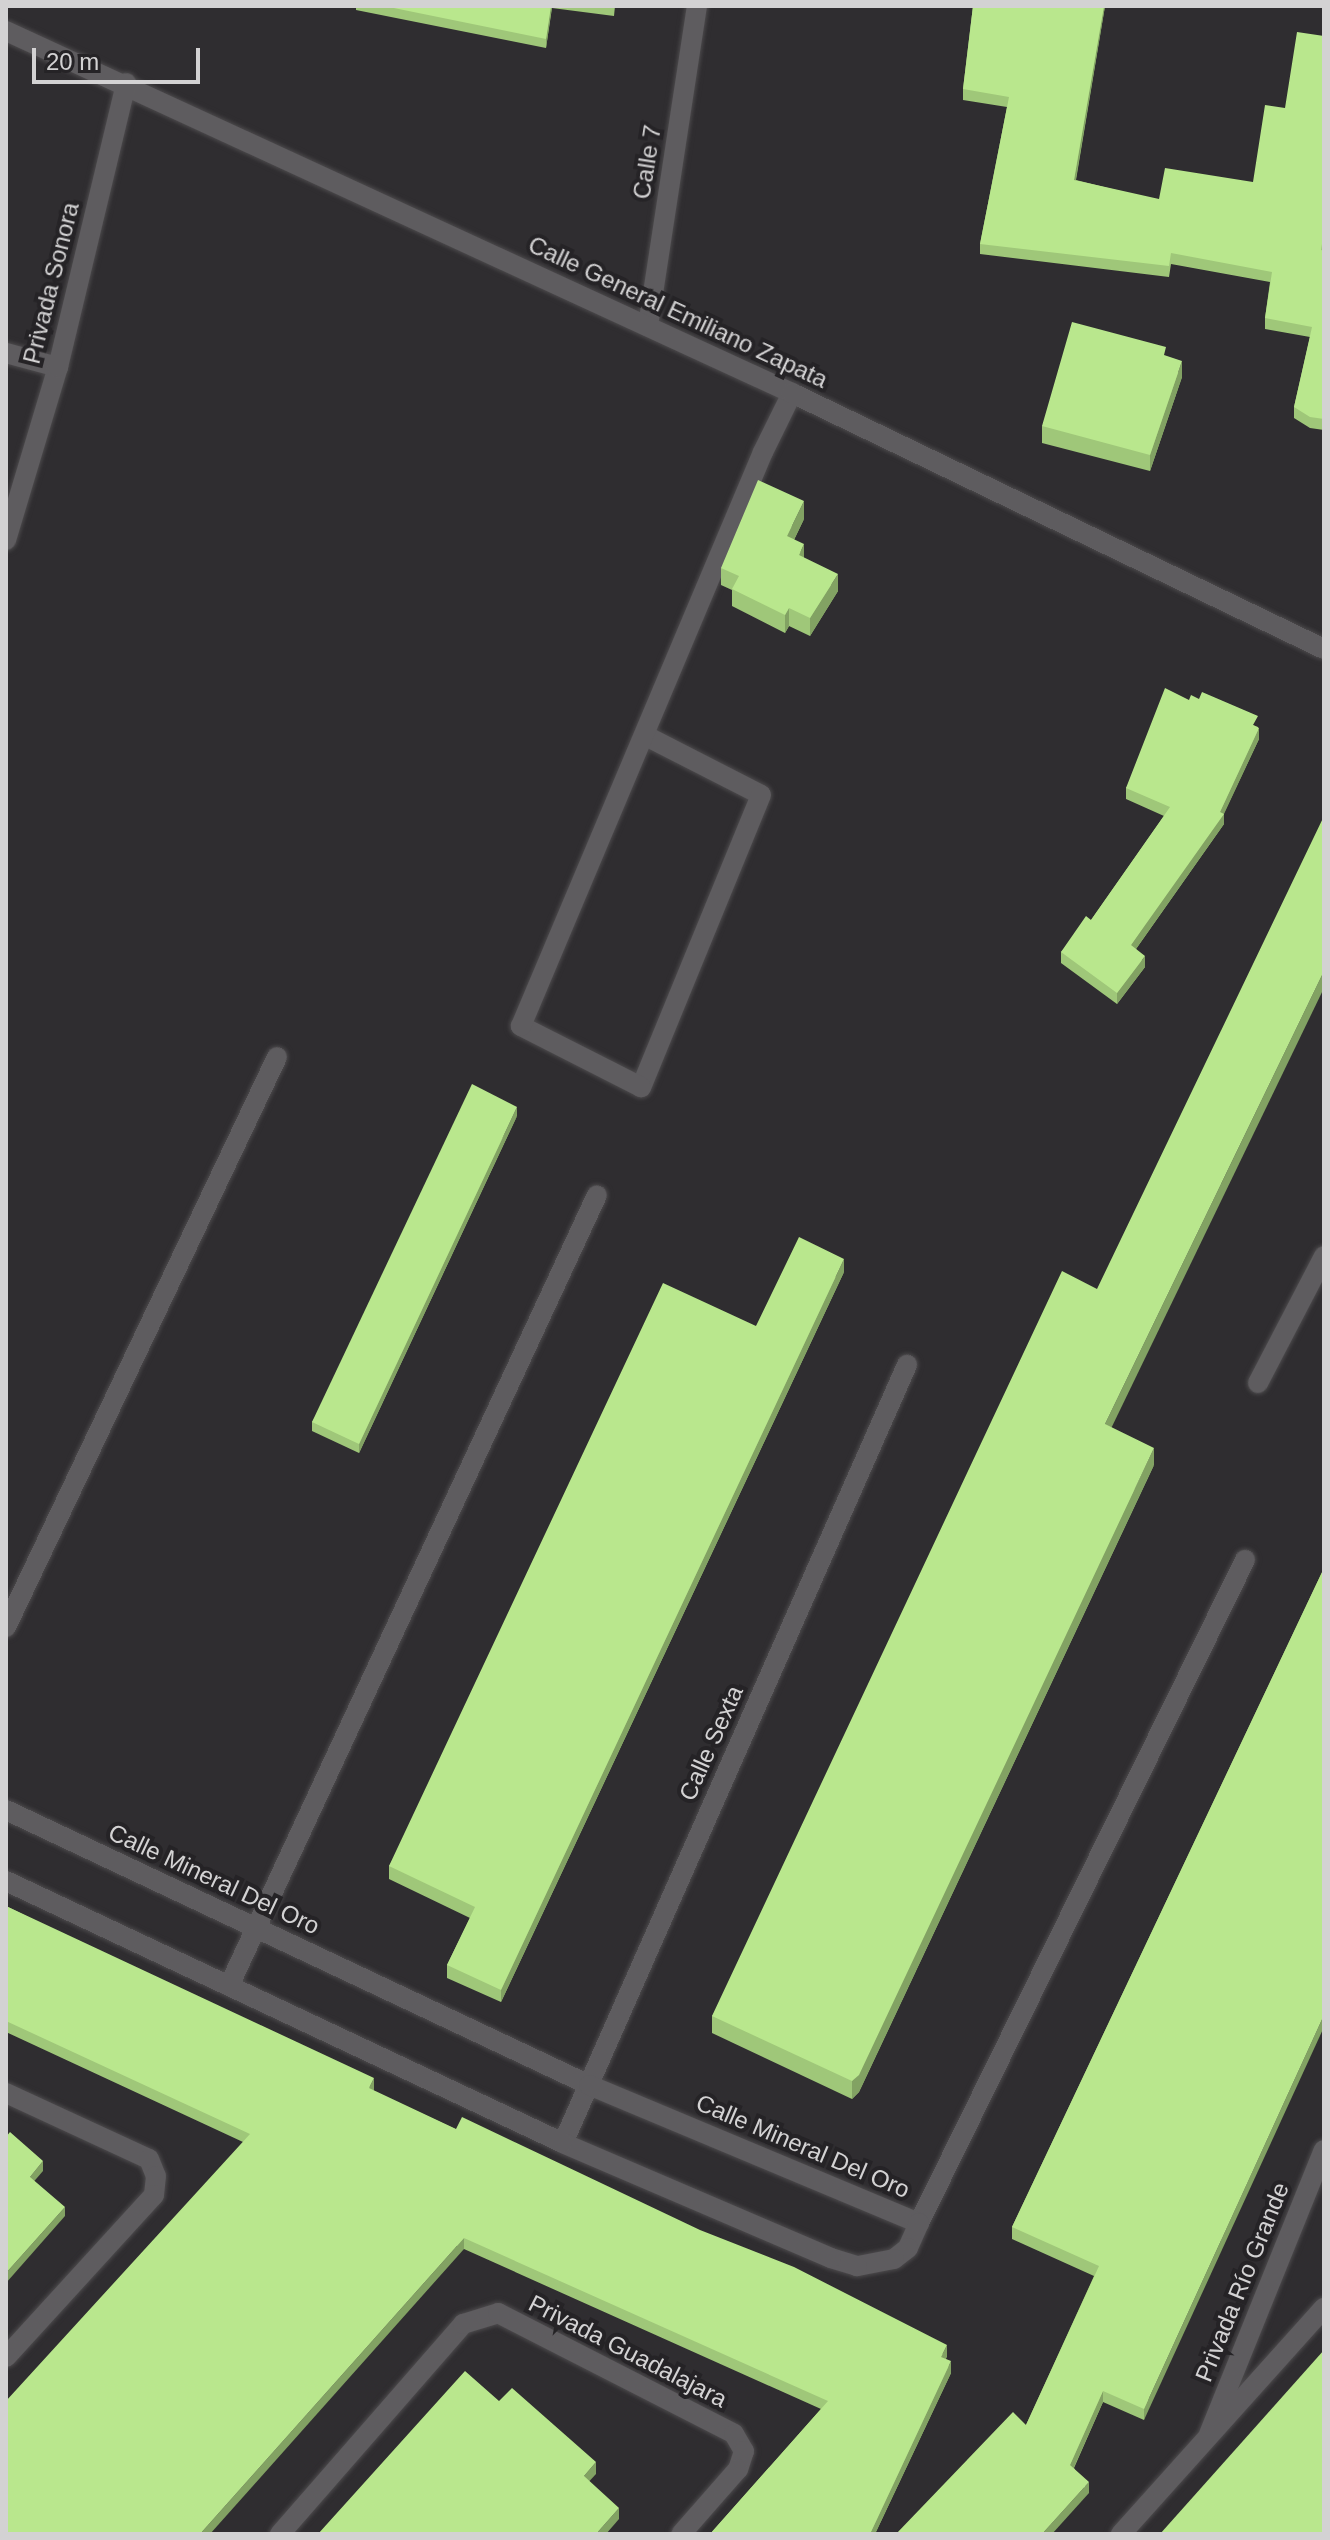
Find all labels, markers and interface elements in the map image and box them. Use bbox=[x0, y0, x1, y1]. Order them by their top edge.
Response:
scale bar bbox=[36, 32, 204, 82]
text: 20 m bbox=[46, 48, 99, 75]
street label: Calle 7 bbox=[627, 123, 667, 201]
street label: Privada Sonora bbox=[17, 199, 85, 367]
street label: Calle General Emiliano Zapata bbox=[524, 230, 832, 394]
street label: Calle Sexta bbox=[673, 1681, 749, 1805]
street label: Calle Mineral Del Oro bbox=[104, 1817, 324, 1941]
street label: Calle Mineral Del Oro bbox=[692, 2088, 914, 2204]
street label: Privada Río Grande bbox=[1189, 2178, 1295, 2386]
street label: Privada Guadalajara bbox=[524, 2289, 732, 2413]

